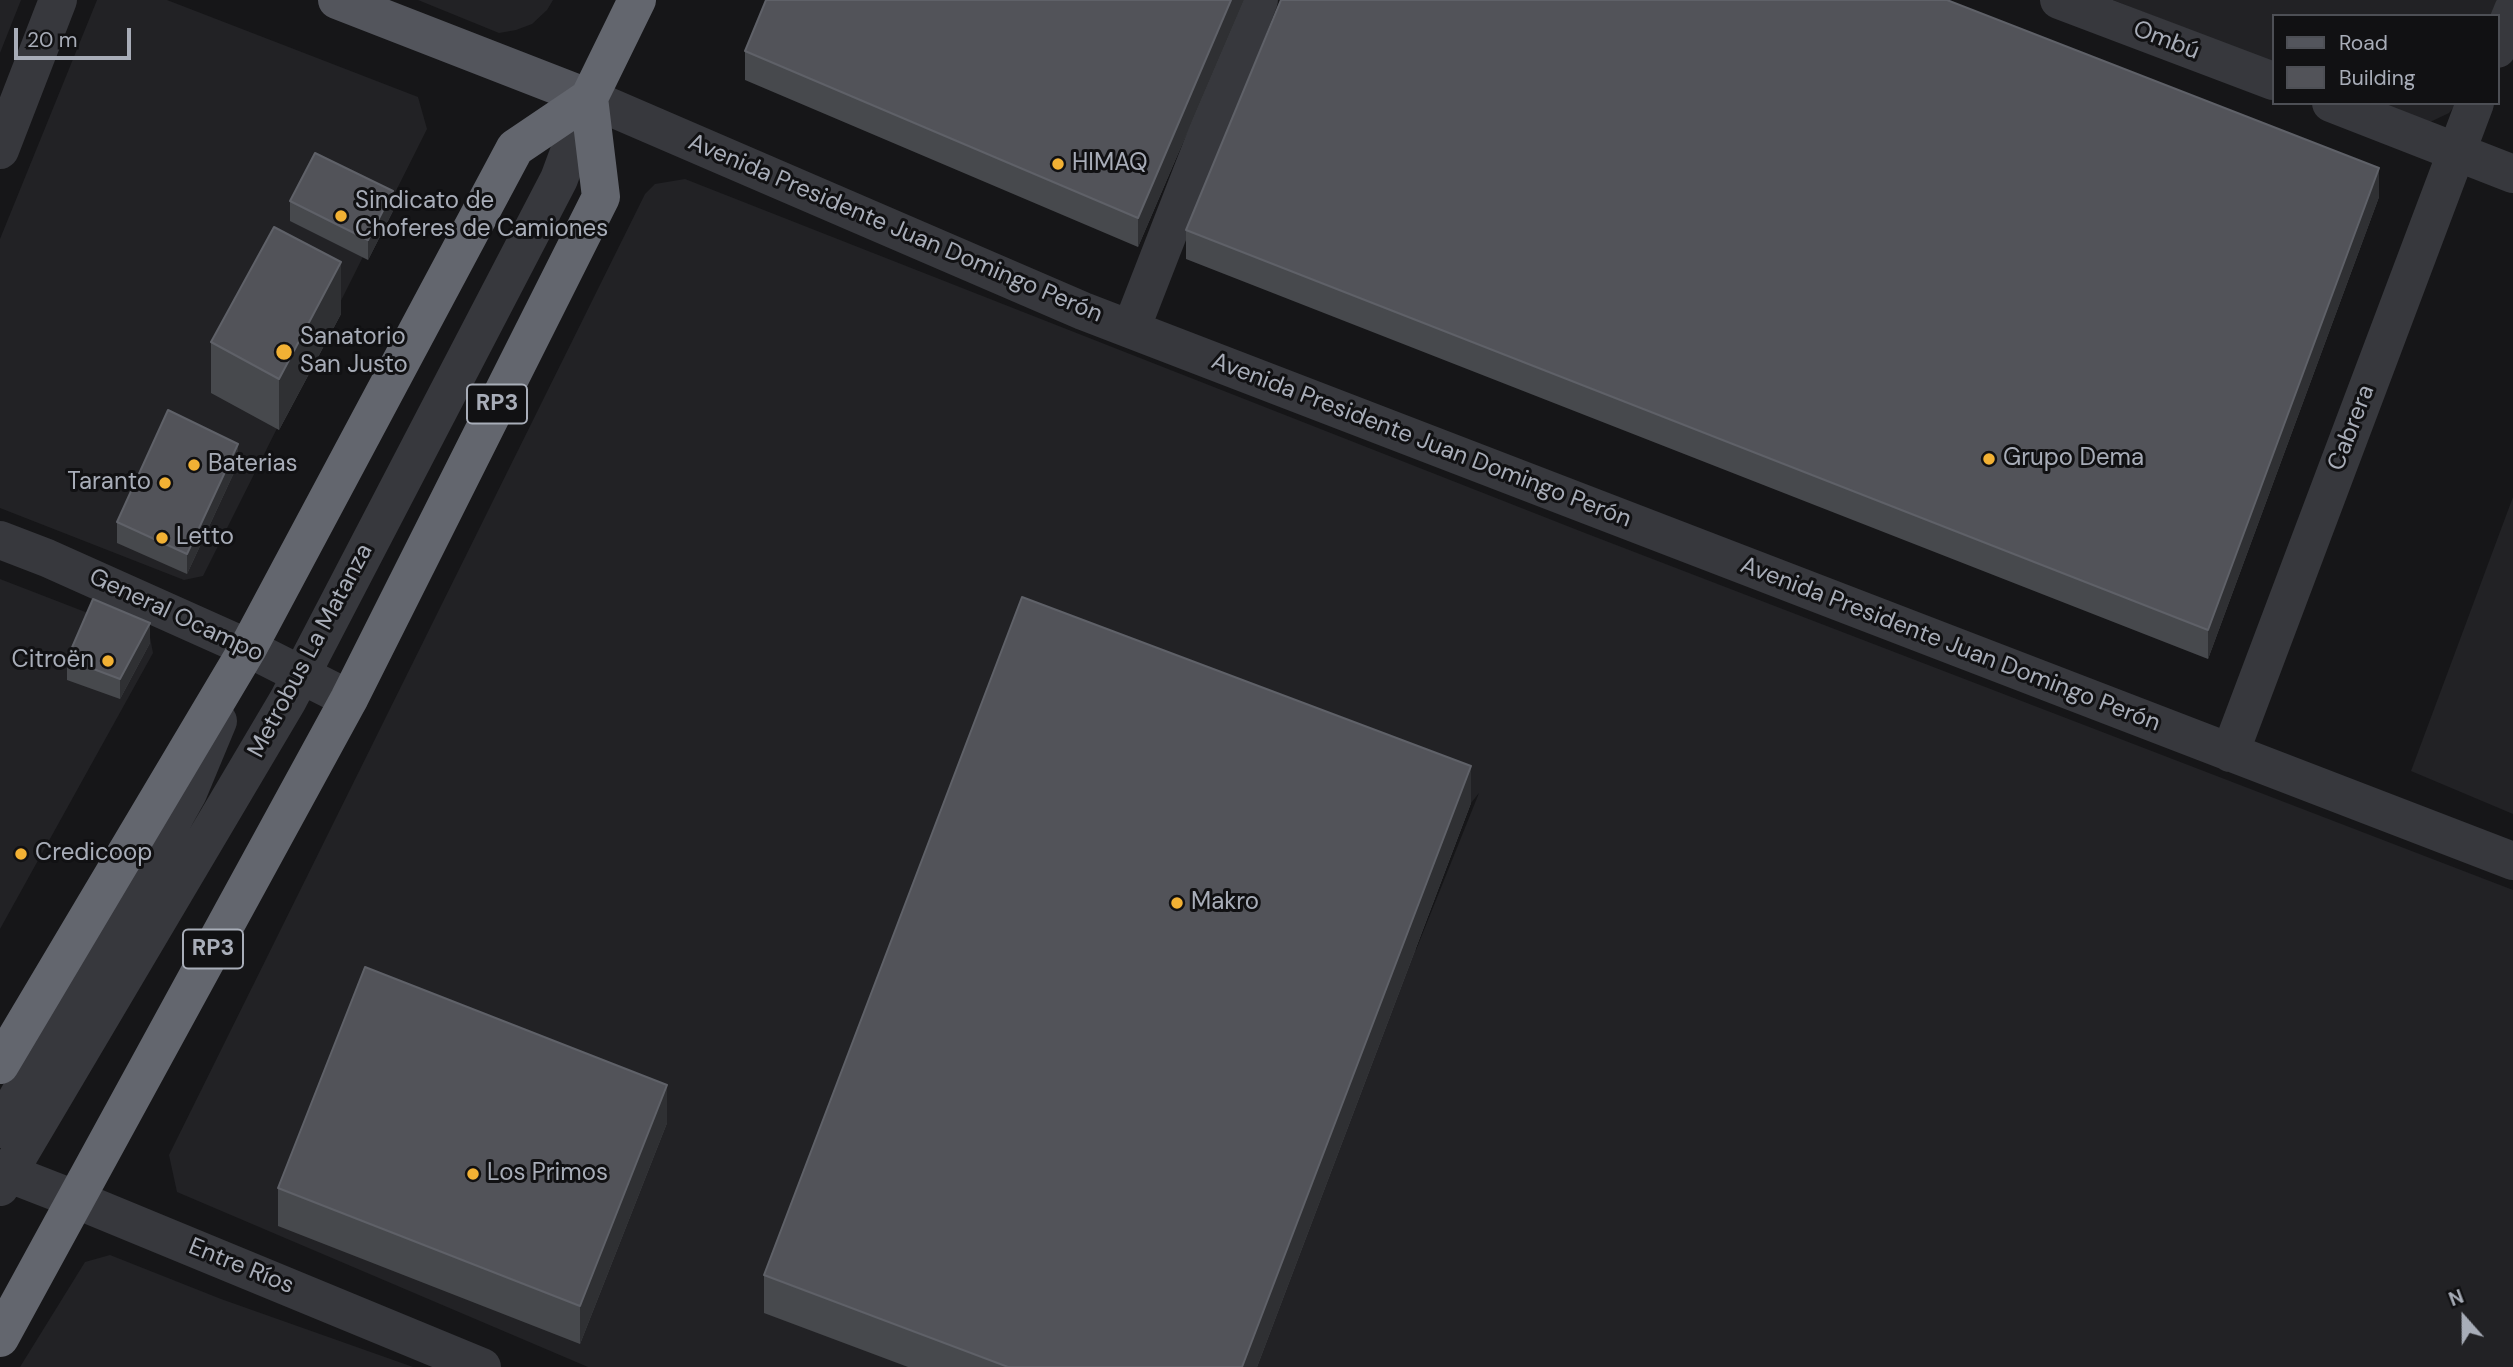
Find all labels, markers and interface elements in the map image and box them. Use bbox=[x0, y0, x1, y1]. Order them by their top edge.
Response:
scale bar bbox=[18, 14, 135, 58]
legend bbox=[2272, 14, 2499, 105]
street label: Ombú bbox=[2129, 15, 2203, 67]
text: 20 m bbox=[27, 26, 78, 54]
text: Road bbox=[2339, 29, 2388, 57]
text: Building bbox=[2339, 64, 2415, 92]
street label: Avenida Presidente Juan Domingo Perón bbox=[684, 128, 1106, 330]
place label: HIMAQ bbox=[1072, 150, 1148, 178]
marker: HIMAQ bbox=[1050, 156, 1066, 172]
place label: Sindicato de Choferes de Camiones bbox=[355, 188, 608, 244]
marker: Sindicato de Choferes de Camiones bbox=[333, 208, 349, 224]
place label: Sanatorio San Justo bbox=[300, 324, 408, 380]
marker: Sanatorio San Justo bbox=[274, 342, 294, 362]
street label: Avenida Presidente Juan Domingo Perón bbox=[1207, 347, 1635, 535]
street label: Cabrera bbox=[2323, 381, 2381, 475]
road number: RP3 bbox=[467, 384, 527, 424]
place label: Grupo Dema bbox=[2003, 445, 2144, 473]
place label: Baterias bbox=[208, 451, 298, 479]
marker: Grupo Dema bbox=[1981, 451, 1997, 467]
marker: Baterias bbox=[186, 457, 202, 473]
place label: Taranto bbox=[67, 469, 151, 497]
marker: Taranto bbox=[157, 475, 173, 491]
place label: Letto bbox=[176, 524, 234, 552]
marker: Letto bbox=[154, 530, 170, 546]
street label: Metrobus La Matanza bbox=[242, 539, 380, 763]
street label: Avenida Presidente Juan Domingo Perón bbox=[1736, 551, 2164, 739]
street label: General Ocampo bbox=[84, 563, 268, 669]
place label: Citroën bbox=[12, 647, 94, 675]
marker: Citroën bbox=[100, 653, 116, 669]
place label: Credicoop bbox=[35, 840, 152, 868]
marker: Credicoop bbox=[13, 846, 29, 862]
place label: Makro bbox=[1191, 889, 1259, 917]
marker: Makro bbox=[1169, 895, 1185, 911]
road number: RP3 bbox=[183, 930, 243, 968]
place label: Los Primos bbox=[487, 1160, 608, 1188]
marker: Los Primos bbox=[465, 1166, 481, 1182]
street label: Entre Ríos bbox=[184, 1233, 298, 1301]
north arrow bbox=[2429, 1283, 2499, 1353]
text: N bbox=[2445, 1284, 2467, 1312]

